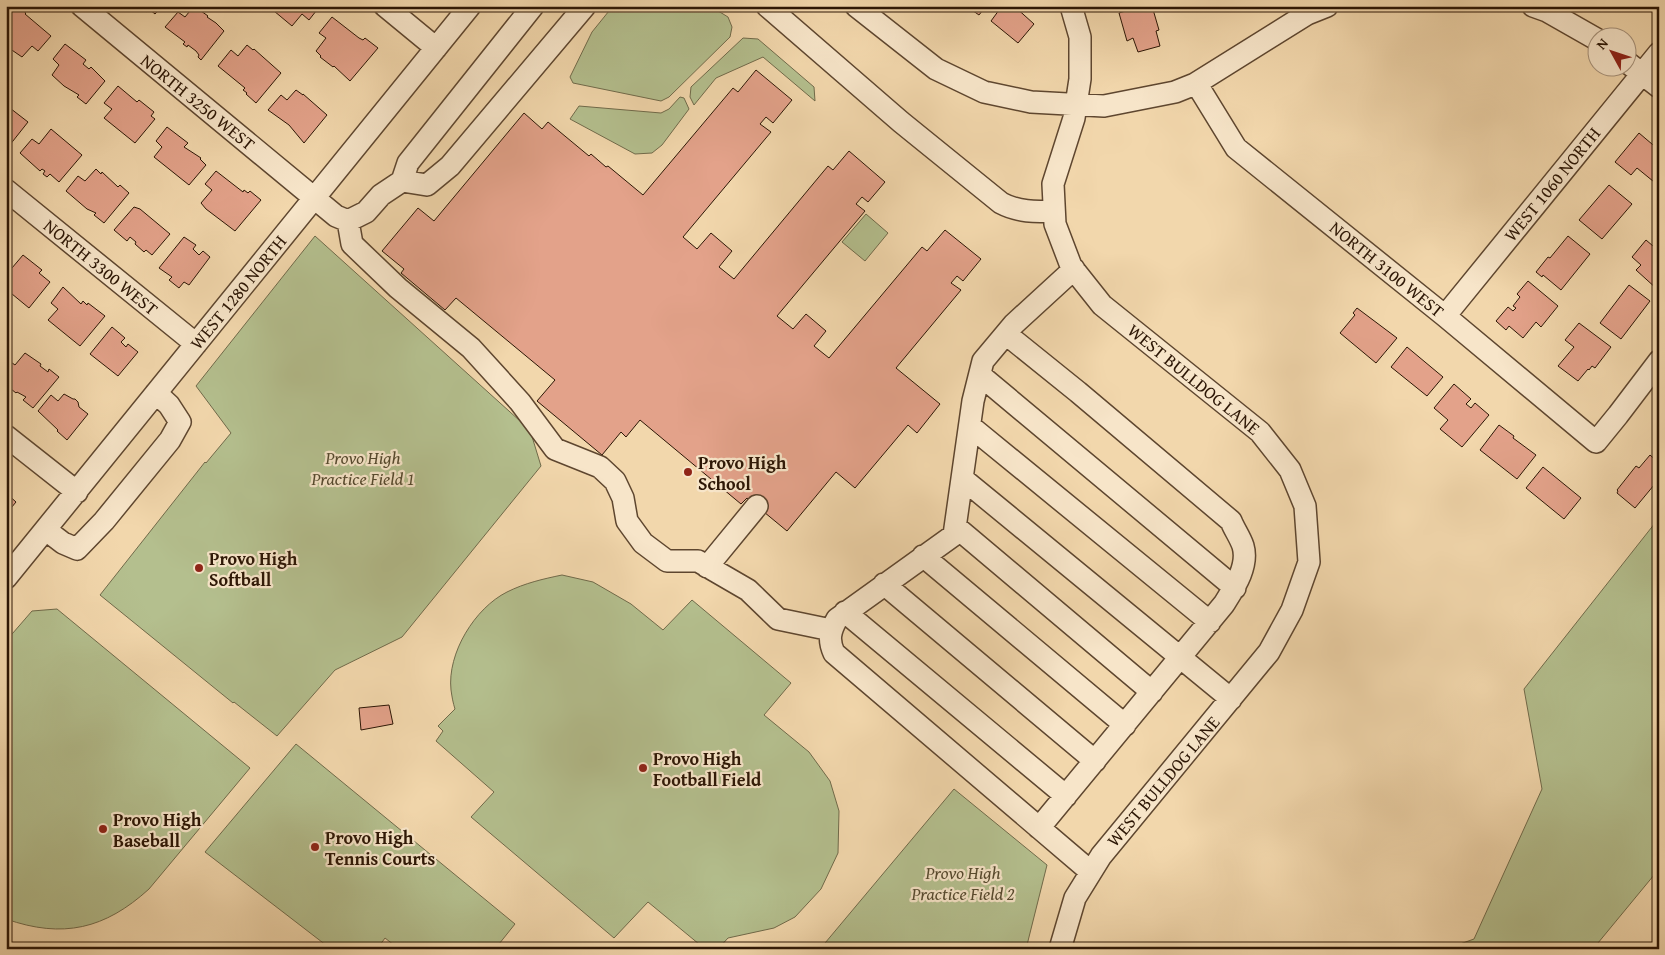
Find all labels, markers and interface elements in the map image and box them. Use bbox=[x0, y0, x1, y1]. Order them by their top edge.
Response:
north arrow bbox=[1588, 28, 1638, 78]
text: N bbox=[1591, 33, 1613, 54]
street label: NORTH 3250 WEST bbox=[135, 47, 261, 157]
street label: WEST 1060 NORTH bbox=[1497, 121, 1607, 247]
street label: NORTH 3300 WEST bbox=[38, 212, 164, 322]
street label: NORTH 3100 WEST bbox=[1324, 214, 1450, 324]
street label: WEST 1280 NORTH bbox=[183, 229, 293, 355]
street label: WEST BULLDOG LANE bbox=[1122, 317, 1266, 441]
park label: Provo High Practice Field 1 bbox=[311, 444, 414, 492]
place label: Provo High School bbox=[698, 449, 787, 497]
marker: Provo High School bbox=[682, 466, 694, 478]
place label: Provo High Softball bbox=[209, 545, 298, 593]
marker: Provo High Softball bbox=[193, 562, 205, 574]
street label: WEST BULLDOG LANE bbox=[1100, 710, 1226, 852]
place label: Provo High Football Field bbox=[653, 745, 762, 793]
marker: Provo High Football Field bbox=[637, 762, 649, 774]
place label: Provo High Baseball bbox=[113, 806, 202, 854]
marker: Provo High Baseball bbox=[97, 823, 109, 835]
place label: Provo High Tennis Courts bbox=[325, 824, 435, 872]
marker: Provo High Tennis Courts bbox=[309, 841, 321, 853]
park label: Provo High Practice Field 2 bbox=[911, 859, 1015, 907]

